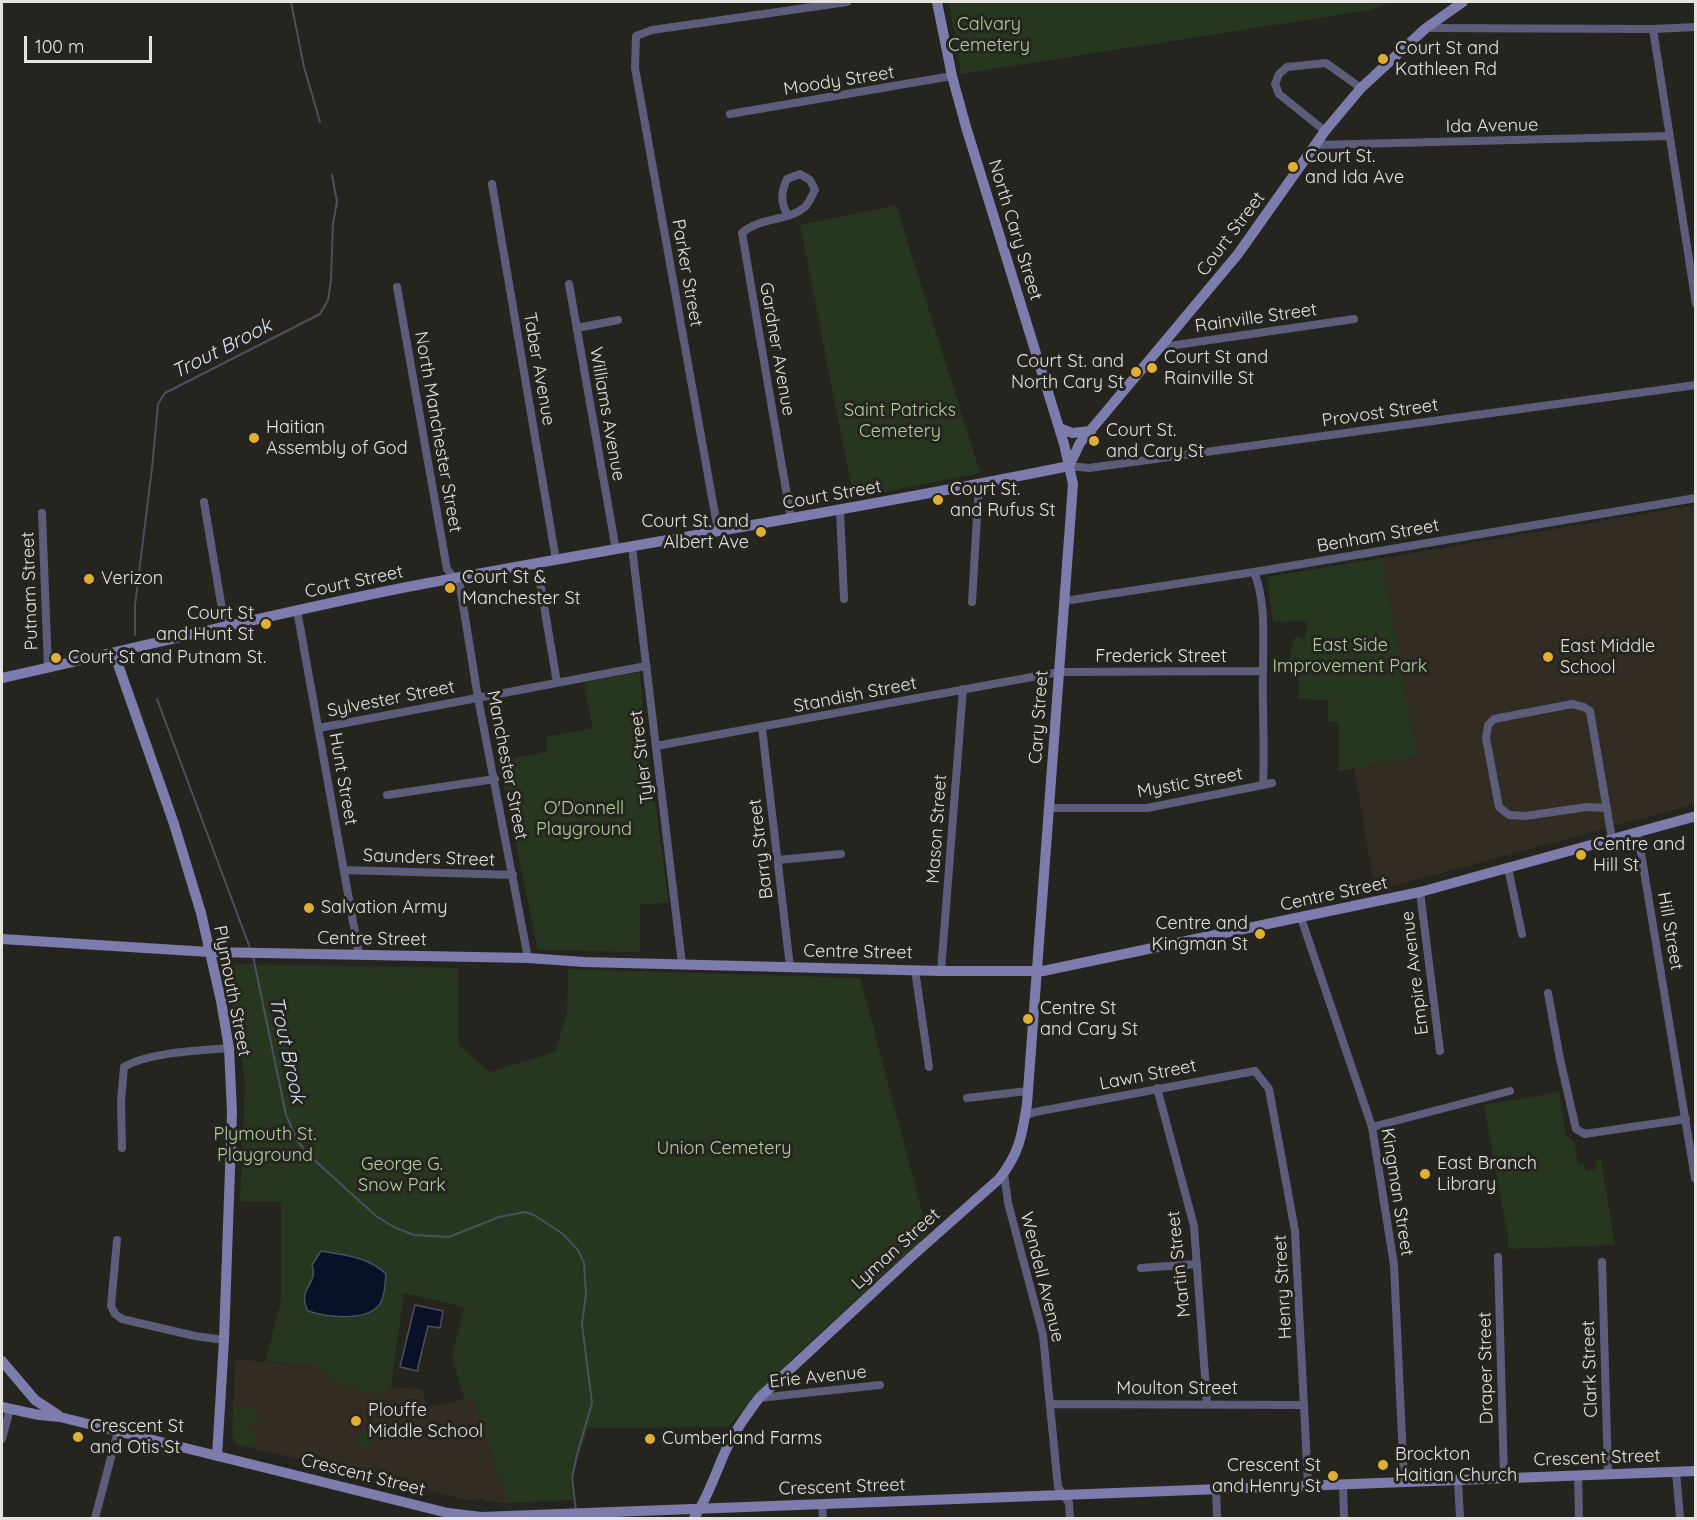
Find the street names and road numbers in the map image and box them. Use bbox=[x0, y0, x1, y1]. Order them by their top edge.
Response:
street label: Moody Street bbox=[782, 62, 896, 100]
street label: Ida Avenue bbox=[1445, 114, 1539, 138]
street label: North Cary Street bbox=[983, 157, 1047, 303]
street label: Court Street bbox=[1192, 188, 1270, 280]
street label: Parker Street bbox=[667, 217, 707, 329]
street label: Gardner Avenue bbox=[755, 281, 799, 417]
street label: Rainville Street bbox=[1194, 299, 1318, 337]
street label: Taber Avenue bbox=[518, 311, 560, 427]
street label: North Manchester Street bbox=[410, 330, 466, 534]
street label: Williams Avenue bbox=[585, 345, 629, 483]
street label: Provost Street bbox=[1321, 394, 1439, 432]
street label: Court Street bbox=[781, 476, 883, 514]
street label: Benham Street bbox=[1315, 515, 1441, 557]
street label: Putnam Street bbox=[17, 531, 43, 651]
street label: Court Street bbox=[303, 561, 405, 603]
street label: Frederick Street bbox=[1095, 646, 1227, 668]
street label: Cary Street bbox=[1025, 669, 1053, 765]
street label: Standish Street bbox=[792, 672, 918, 718]
street label: Sylvester Street bbox=[325, 676, 457, 722]
street label: Manchester Street bbox=[482, 689, 532, 841]
street label: Tyler Street bbox=[626, 709, 658, 805]
street label: Hunt Street bbox=[324, 731, 362, 827]
street label: Mystic Street bbox=[1136, 763, 1244, 803]
street label: Mason Street bbox=[922, 774, 952, 884]
street label: Barry Street bbox=[744, 798, 778, 900]
street label: Saunders Street bbox=[363, 845, 495, 871]
street label: Centre Street bbox=[1278, 872, 1390, 916]
street label: Hill Street bbox=[1652, 890, 1688, 972]
street label: Empire Avenue bbox=[1397, 910, 1433, 1036]
street label: Plymouth Street bbox=[209, 924, 255, 1058]
street label: Centre Street bbox=[317, 927, 427, 951]
street label: Centre Street bbox=[803, 940, 913, 964]
street label: Lawn Street bbox=[1098, 1055, 1198, 1095]
street label: Kingman Street bbox=[1376, 1126, 1418, 1258]
street label: Lyman Street bbox=[847, 1204, 945, 1294]
street label: Wendell Avenue bbox=[1015, 1210, 1069, 1344]
street label: Martin Street bbox=[1163, 1210, 1195, 1318]
street label: Henry Street bbox=[1269, 1234, 1297, 1340]
street label: Draper Street bbox=[1474, 1311, 1498, 1425]
street label: Clark Street bbox=[1578, 1320, 1602, 1418]
street label: Erie Avenue bbox=[768, 1361, 868, 1393]
street label: Moulton Street bbox=[1116, 1378, 1238, 1400]
street label: Crescent Street bbox=[1533, 1445, 1661, 1471]
street label: Crescent Street bbox=[299, 1449, 427, 1501]
street label: Crescent Street bbox=[778, 1474, 906, 1500]

